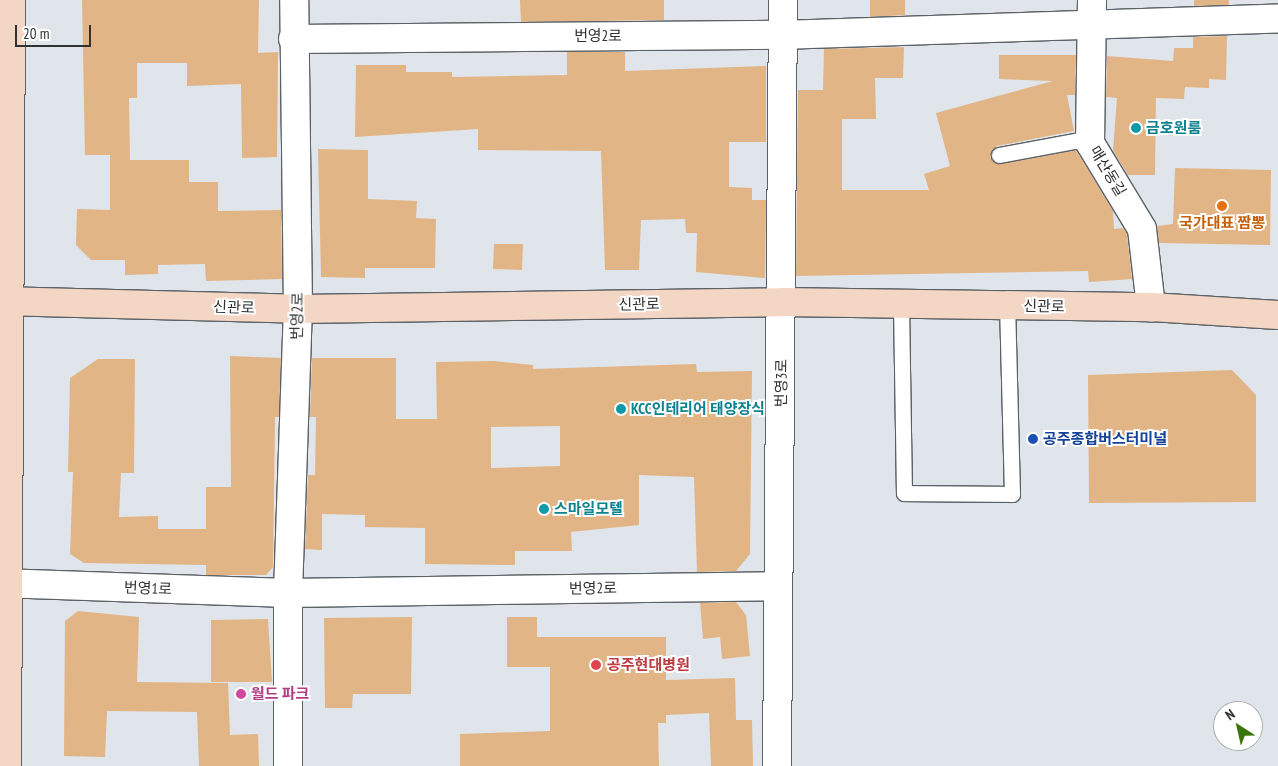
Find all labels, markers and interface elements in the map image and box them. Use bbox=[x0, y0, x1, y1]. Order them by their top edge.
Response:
scale bar bbox=[18, 15, 94, 47]
text: 20 m bbox=[23, 24, 49, 43]
street label: 번영2로 bbox=[574, 27, 622, 45]
place label: 금호원룸 bbox=[1146, 119, 1201, 137]
marker: 금호원룸 bbox=[1130, 122, 1142, 134]
street label: 매산동길 bbox=[1086, 143, 1130, 199]
marker: 국가대표 짬뽕 bbox=[1216, 200, 1228, 212]
place label: 국가대표 짬뽕 bbox=[1179, 214, 1265, 232]
street label: 번영2로 bbox=[288, 292, 306, 340]
street label: 신관로 bbox=[618, 295, 660, 313]
street label: 신관로 bbox=[213, 297, 255, 317]
street label: 신관로 bbox=[1023, 297, 1065, 315]
street label: 번영3로 bbox=[772, 359, 790, 407]
place label: KCC인테리어 태양장식 bbox=[631, 400, 765, 418]
marker: KCC인테리어 태양장식 bbox=[615, 403, 627, 415]
place label: 공주종합버스터미널 bbox=[1043, 430, 1167, 448]
marker: 공주종합버스터미널 bbox=[1027, 433, 1039, 445]
place label: 스마일모텔 bbox=[554, 500, 623, 518]
marker: 스마일모텔 bbox=[538, 503, 550, 515]
street label: 번영1로 bbox=[124, 578, 172, 598]
street label: 번영2로 bbox=[569, 579, 617, 597]
place label: 공주현대병원 bbox=[607, 656, 690, 674]
marker: 공주현대병원 bbox=[589, 658, 603, 672]
place label: 월드 파크 bbox=[251, 685, 309, 703]
marker: 월드 파크 bbox=[235, 688, 247, 700]
north arrow bbox=[1213, 701, 1263, 751]
text: N bbox=[1222, 705, 1238, 724]

